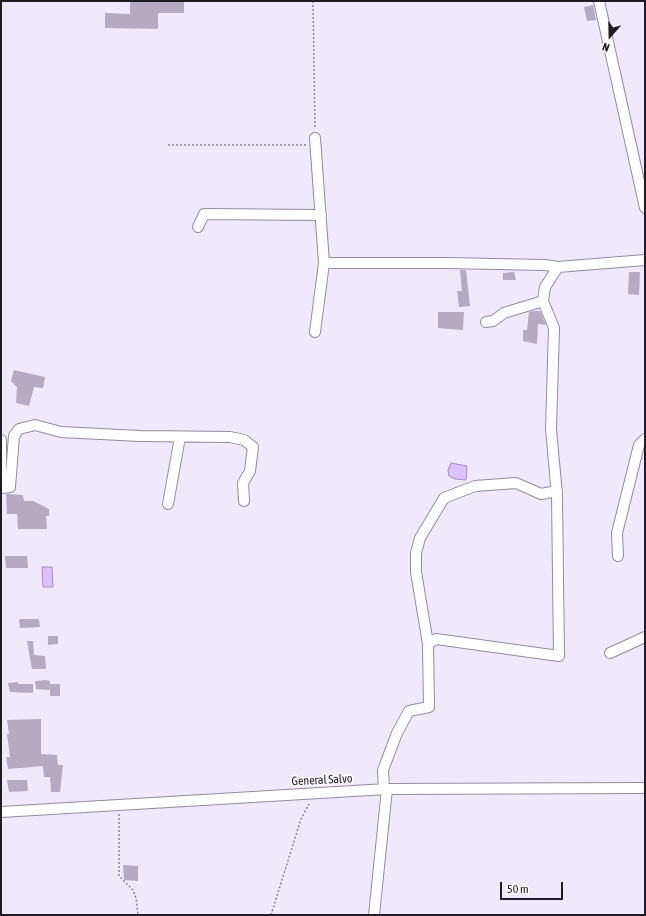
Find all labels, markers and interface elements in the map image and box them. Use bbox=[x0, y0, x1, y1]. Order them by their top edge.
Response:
north arrow bbox=[590, 16, 630, 56]
text: N bbox=[601, 41, 611, 54]
street label: General Salvo bbox=[291, 771, 353, 789]
scale bar bbox=[502, 874, 565, 900]
text: 50 m bbox=[507, 882, 529, 896]

